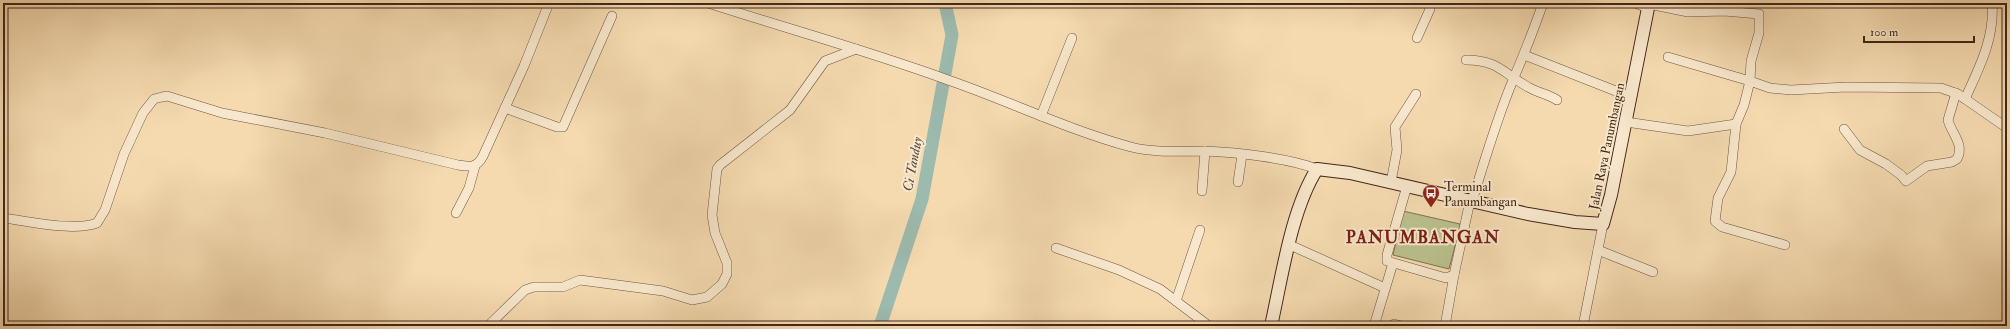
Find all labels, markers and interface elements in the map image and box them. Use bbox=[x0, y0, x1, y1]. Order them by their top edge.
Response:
scale bar bbox=[1864, 18, 1974, 44]
text: 100 m bbox=[1870, 25, 1899, 40]
street label: Jalan Raya Panumbangan bbox=[1585, 81, 1629, 212]
water label: Ci Tanduy bbox=[899, 135, 926, 193]
place label: Terminal Panumbangan bbox=[1444, 179, 1517, 210]
bus stop icon: Terminal Panumbangan bbox=[1421, 183, 1441, 208]
district label: PANUMBANGAN bbox=[1346, 227, 1500, 248]

